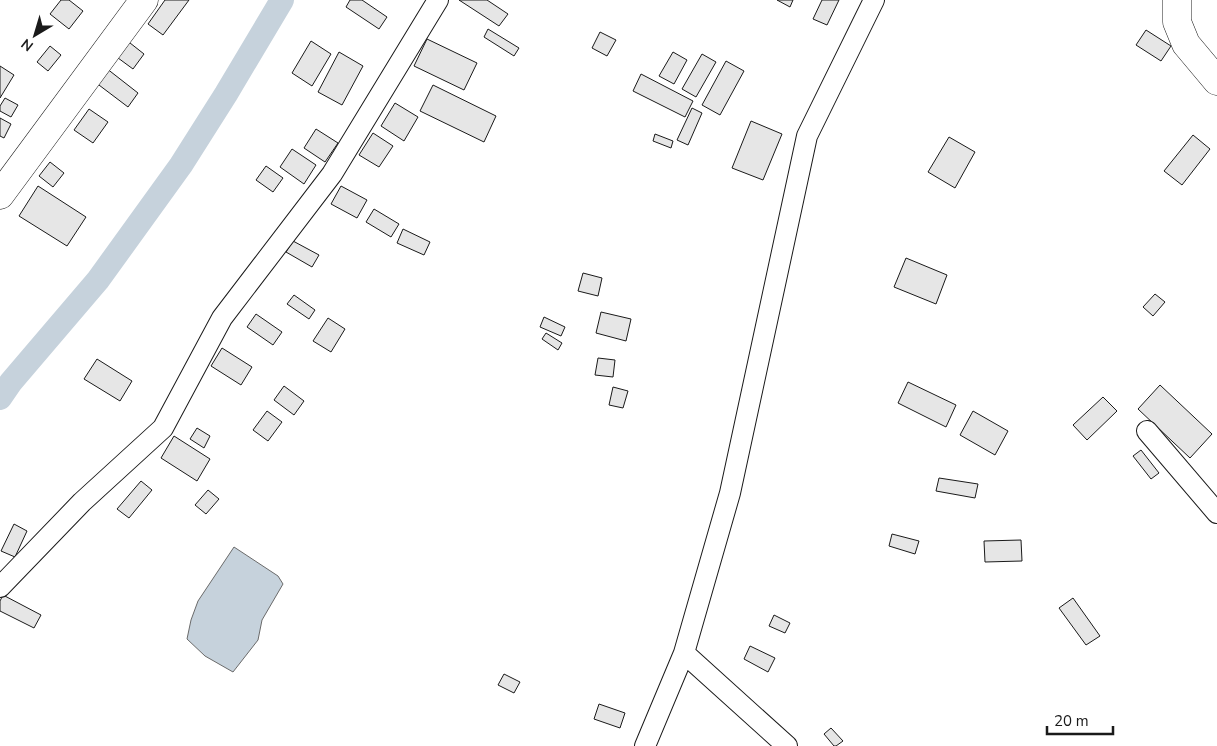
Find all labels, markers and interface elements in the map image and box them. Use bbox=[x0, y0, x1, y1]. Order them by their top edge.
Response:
north arrow bbox=[10, 10, 60, 60]
text: N bbox=[17, 34, 37, 56]
scale bar bbox=[1047, 704, 1113, 736]
text: 20 m bbox=[1054, 711, 1089, 731]

